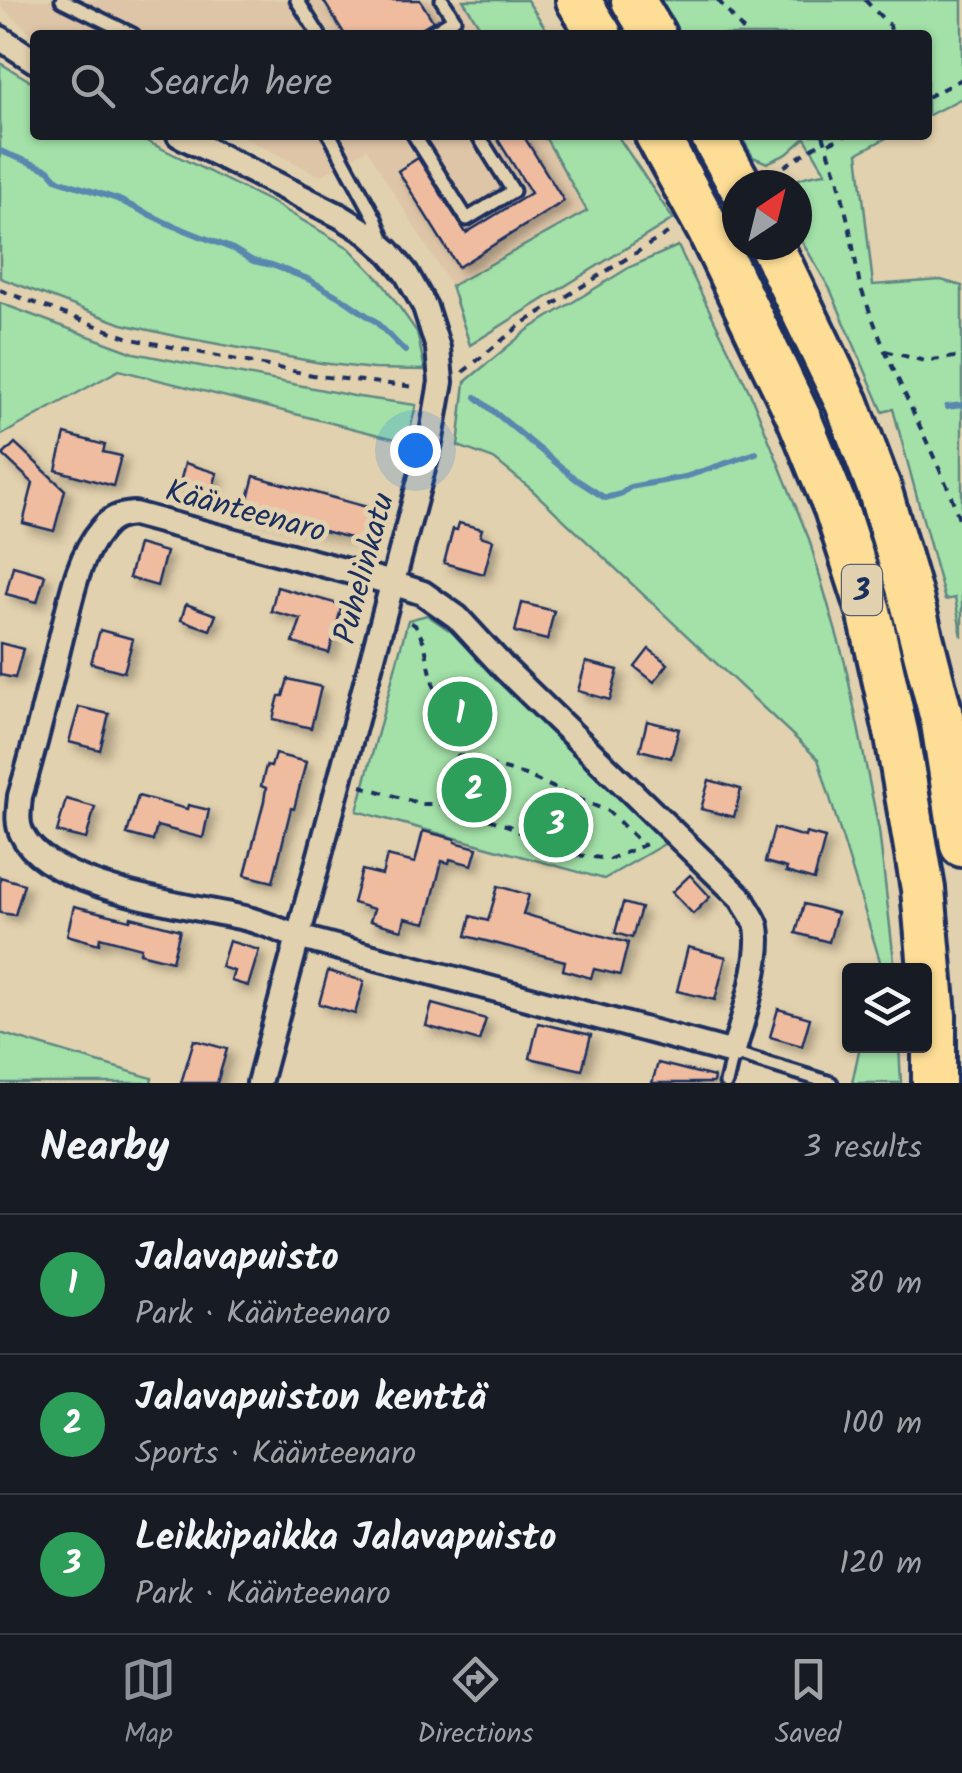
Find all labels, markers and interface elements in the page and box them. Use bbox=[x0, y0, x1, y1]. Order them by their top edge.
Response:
search box bbox=[30, 30, 932, 140]
text: Search here bbox=[145, 55, 332, 115]
icon: search bbox=[65, 58, 120, 113]
north arrow bbox=[722, 170, 812, 260]
your location bbox=[390, 425, 441, 476]
street label: Käänteenaro bbox=[159, 466, 331, 558]
street label: Puhelinkatu bbox=[321, 487, 410, 650]
road number: 3 bbox=[842, 565, 882, 615]
pin: 1 bbox=[428, 676, 492, 752]
pin: 2 bbox=[442, 752, 506, 828]
pin: 3 bbox=[524, 788, 588, 862]
map controls bbox=[842, 963, 932, 1053]
button: layers bbox=[842, 963, 932, 1053]
text: Nearby bbox=[40, 1115, 169, 1182]
text: 3 results bbox=[803, 1123, 922, 1174]
text: Jalavapuisto bbox=[135, 1229, 339, 1289]
text: 1 bbox=[68, 1259, 77, 1310]
text: 80 m bbox=[848, 1259, 922, 1310]
text: Park · Käänteenaro bbox=[135, 1289, 391, 1340]
text: Jalavapuiston kenttä bbox=[135, 1369, 487, 1429]
text: 2 bbox=[63, 1399, 82, 1450]
text: 100 m bbox=[842, 1399, 922, 1450]
text: Sports · Käänteenaro bbox=[135, 1429, 416, 1480]
text: Leikkipaikka Jalavapuisto bbox=[135, 1509, 556, 1569]
text: 3 bbox=[64, 1539, 81, 1590]
text: 120 m bbox=[839, 1539, 922, 1590]
text: Park · Käänteenaro bbox=[135, 1569, 391, 1620]
tab: Map bbox=[121, 1652, 176, 1757]
tab: Directions bbox=[417, 1652, 533, 1757]
tab: Saved bbox=[775, 1652, 841, 1757]

